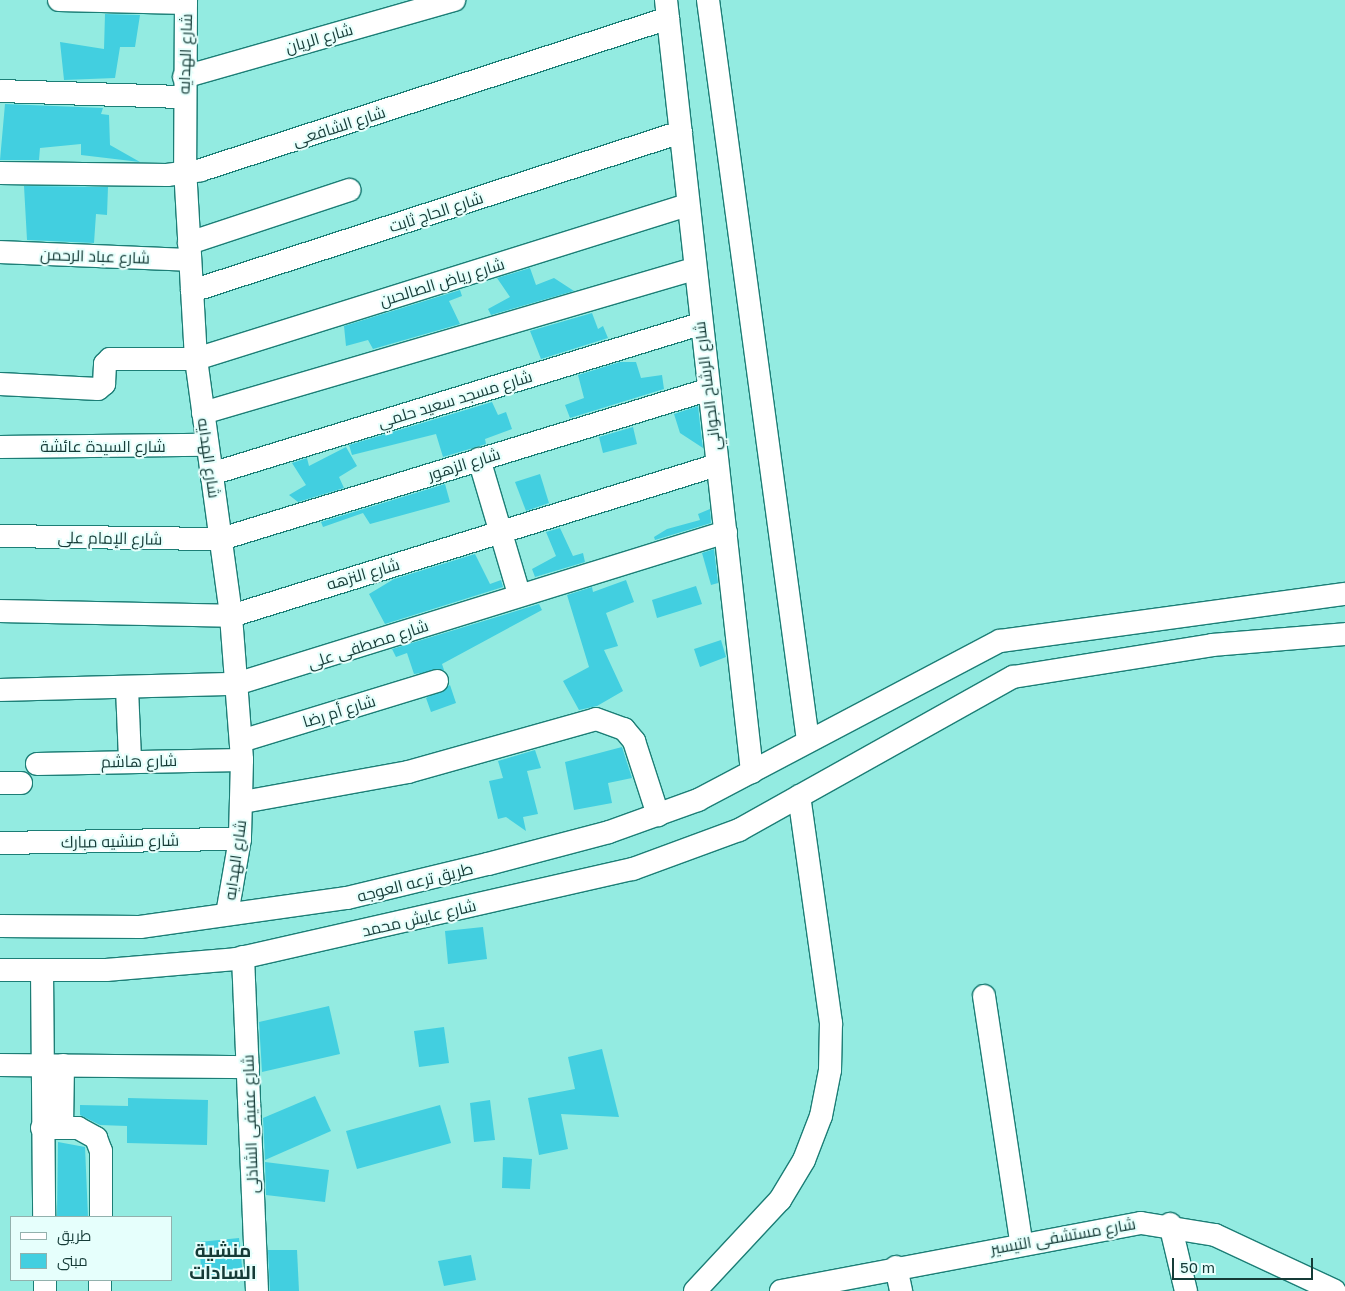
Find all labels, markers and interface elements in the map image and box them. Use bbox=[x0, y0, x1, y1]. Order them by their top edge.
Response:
street label: شارع الهدايه bbox=[174, 13, 196, 95]
street label: شارع الريان bbox=[283, 19, 355, 57]
street label: شارع الشافعى bbox=[290, 102, 388, 150]
street label: شارع الحاج ثابت bbox=[387, 188, 485, 236]
street label: شارع عباد الرحمن bbox=[40, 244, 150, 268]
street label: شارع رياض الصالحىن bbox=[377, 254, 507, 310]
street label: شارع الرشاح الجواني bbox=[690, 320, 724, 452]
street label: شارع مسجد سعيد حلمي bbox=[375, 366, 535, 432]
street label: شارع الهدايه bbox=[194, 417, 224, 499]
street label: شارع السيدة عائشة bbox=[40, 436, 166, 456]
street label: شارع الزهور bbox=[425, 444, 503, 484]
street label: شارع الإمام على bbox=[57, 527, 163, 549]
street label: شارع النزهه bbox=[324, 554, 402, 594]
street label: شارع مصطفى على bbox=[305, 615, 431, 673]
street label: شارع أم رضا bbox=[300, 691, 378, 731]
street label: شارع هاشم bbox=[101, 751, 177, 771]
street label: شارع الهدايه bbox=[220, 819, 250, 901]
street label: شارع منشيه مبارك bbox=[61, 830, 179, 852]
street label: طريق ترعه العوجه bbox=[355, 858, 475, 906]
street label: شارع عايش محمد bbox=[360, 896, 478, 940]
street label: شارع عفيفى الشاذلى bbox=[238, 1054, 262, 1194]
street label: شارع مستشفى التيسير bbox=[989, 1214, 1137, 1258]
legend bbox=[10, 1216, 172, 1281]
text: طريق bbox=[57, 1226, 91, 1244]
district label: منشية السادات bbox=[189, 1239, 257, 1283]
scale bar bbox=[1175, 1248, 1316, 1280]
text: مبنى bbox=[57, 1251, 88, 1269]
text: 50 m bbox=[1180, 1258, 1215, 1276]

